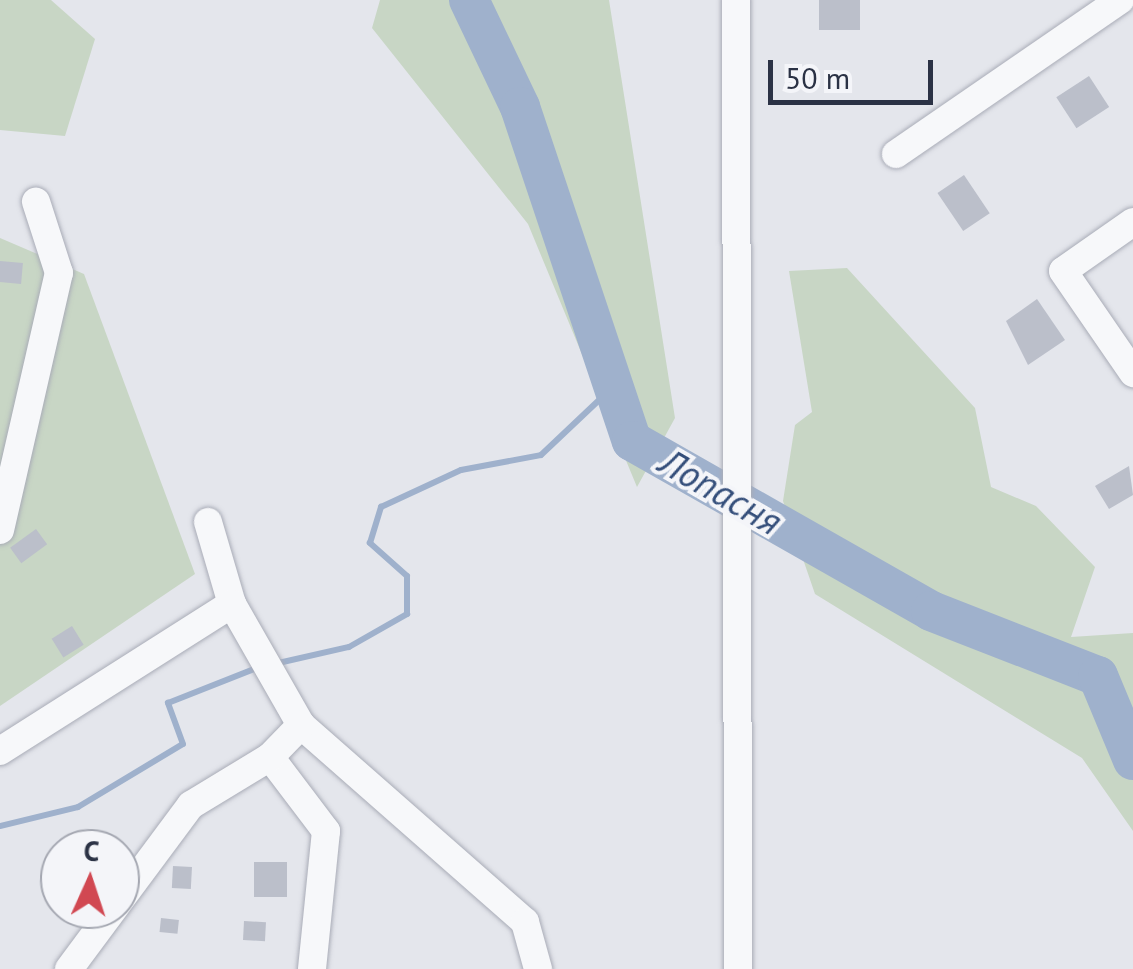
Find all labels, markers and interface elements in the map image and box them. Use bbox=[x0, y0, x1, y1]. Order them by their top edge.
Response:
scale bar bbox=[773, 40, 938, 102]
text: 50 m bbox=[785, 58, 850, 97]
water label: Лопасня bbox=[652, 438, 790, 544]
north arrow bbox=[40, 829, 140, 929]
text: С bbox=[83, 832, 100, 869]

